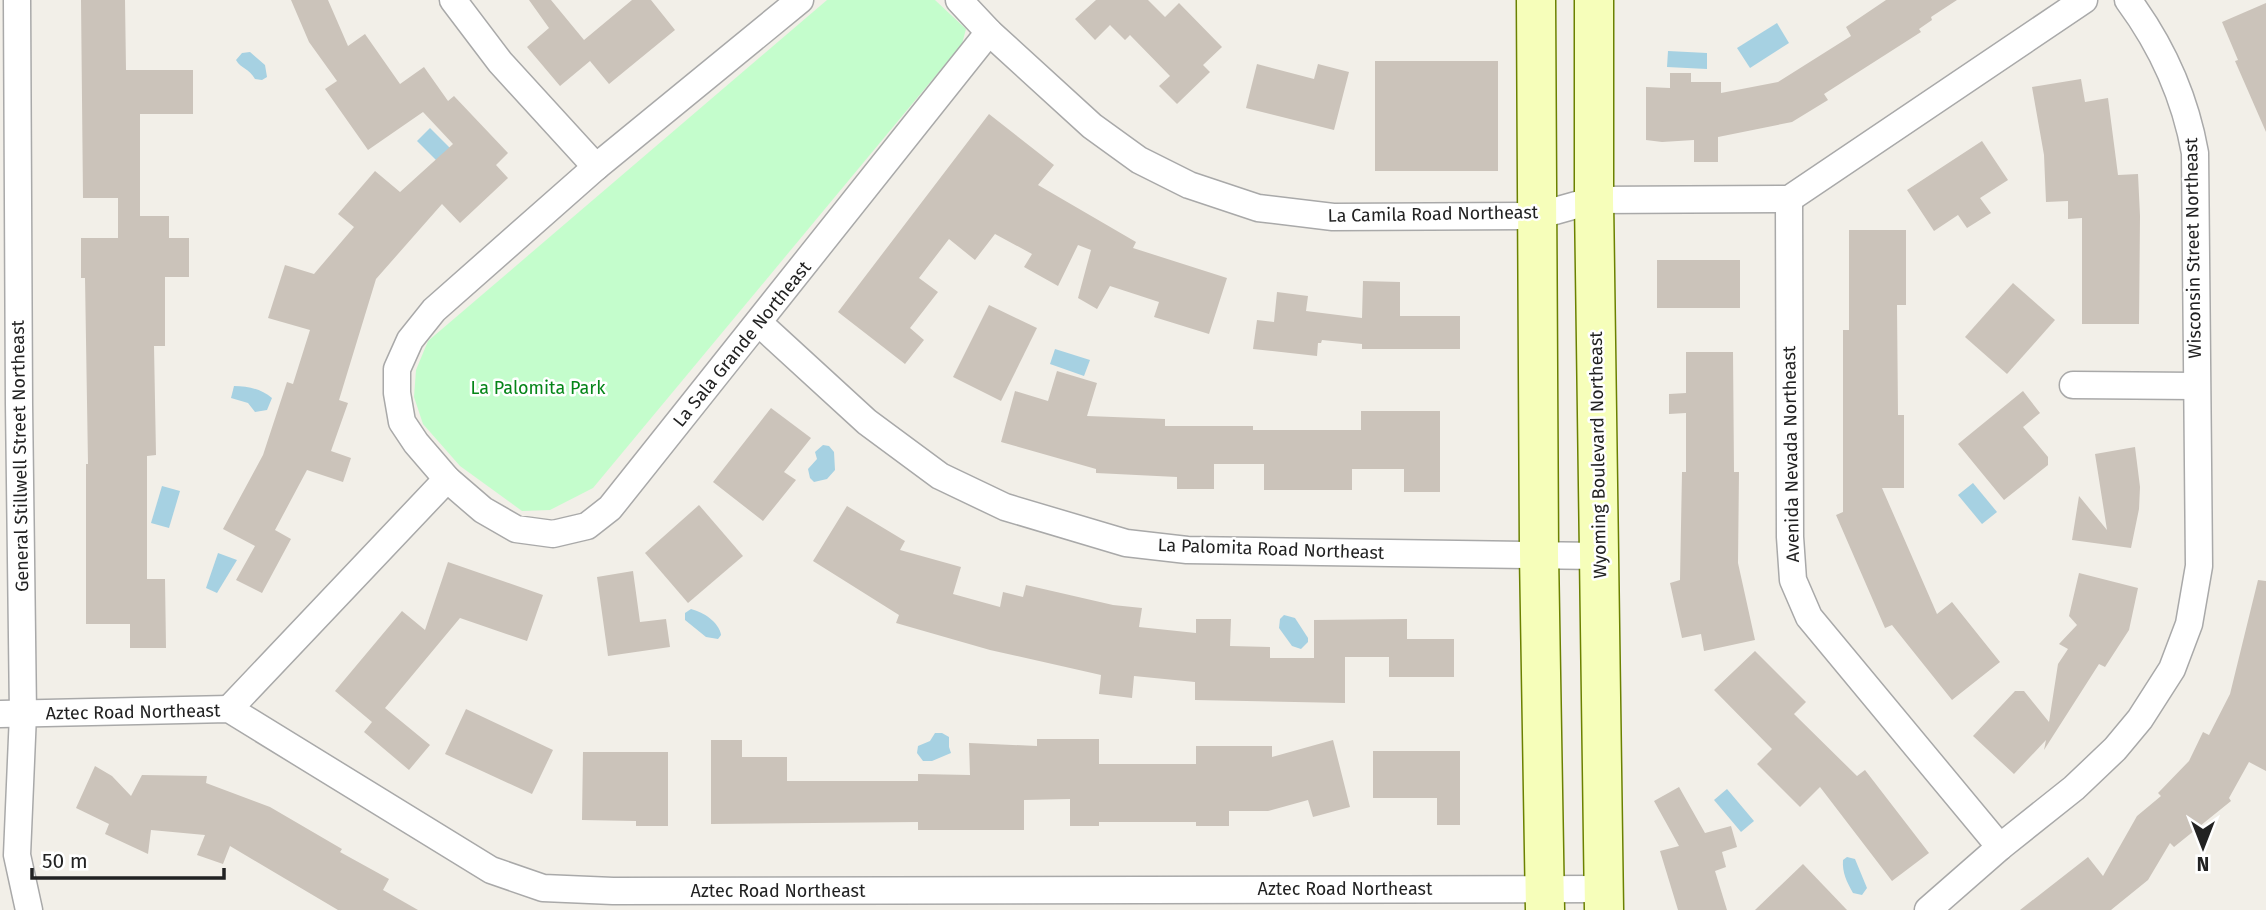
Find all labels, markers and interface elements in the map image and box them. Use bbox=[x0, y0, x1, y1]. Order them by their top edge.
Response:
street label: Wisconsin Street Northeast bbox=[2180, 137, 2206, 359]
street label: La Camila Road Northeast bbox=[1328, 201, 1539, 227]
street label: La Sala Grande Northeast bbox=[668, 256, 816, 431]
street label: General Stillwell Street Northeast bbox=[7, 319, 33, 592]
street label: Wyoming Boulevard Northeast bbox=[1585, 331, 1611, 579]
street label: Avenida Nevada Northeast bbox=[1778, 345, 1804, 562]
park label: La Palomita Park bbox=[471, 377, 606, 399]
street label: La Palomita Road Northeast bbox=[1157, 534, 1385, 564]
street label: Aztec Road Northeast bbox=[45, 699, 221, 725]
north arrow bbox=[2168, 812, 2238, 882]
scale bar bbox=[32, 836, 224, 880]
text: 50 m bbox=[42, 848, 88, 874]
text: N bbox=[2197, 852, 2209, 875]
street label: Aztec Road Northeast bbox=[1258, 878, 1433, 900]
street label: Aztec Road Northeast bbox=[691, 880, 866, 902]

